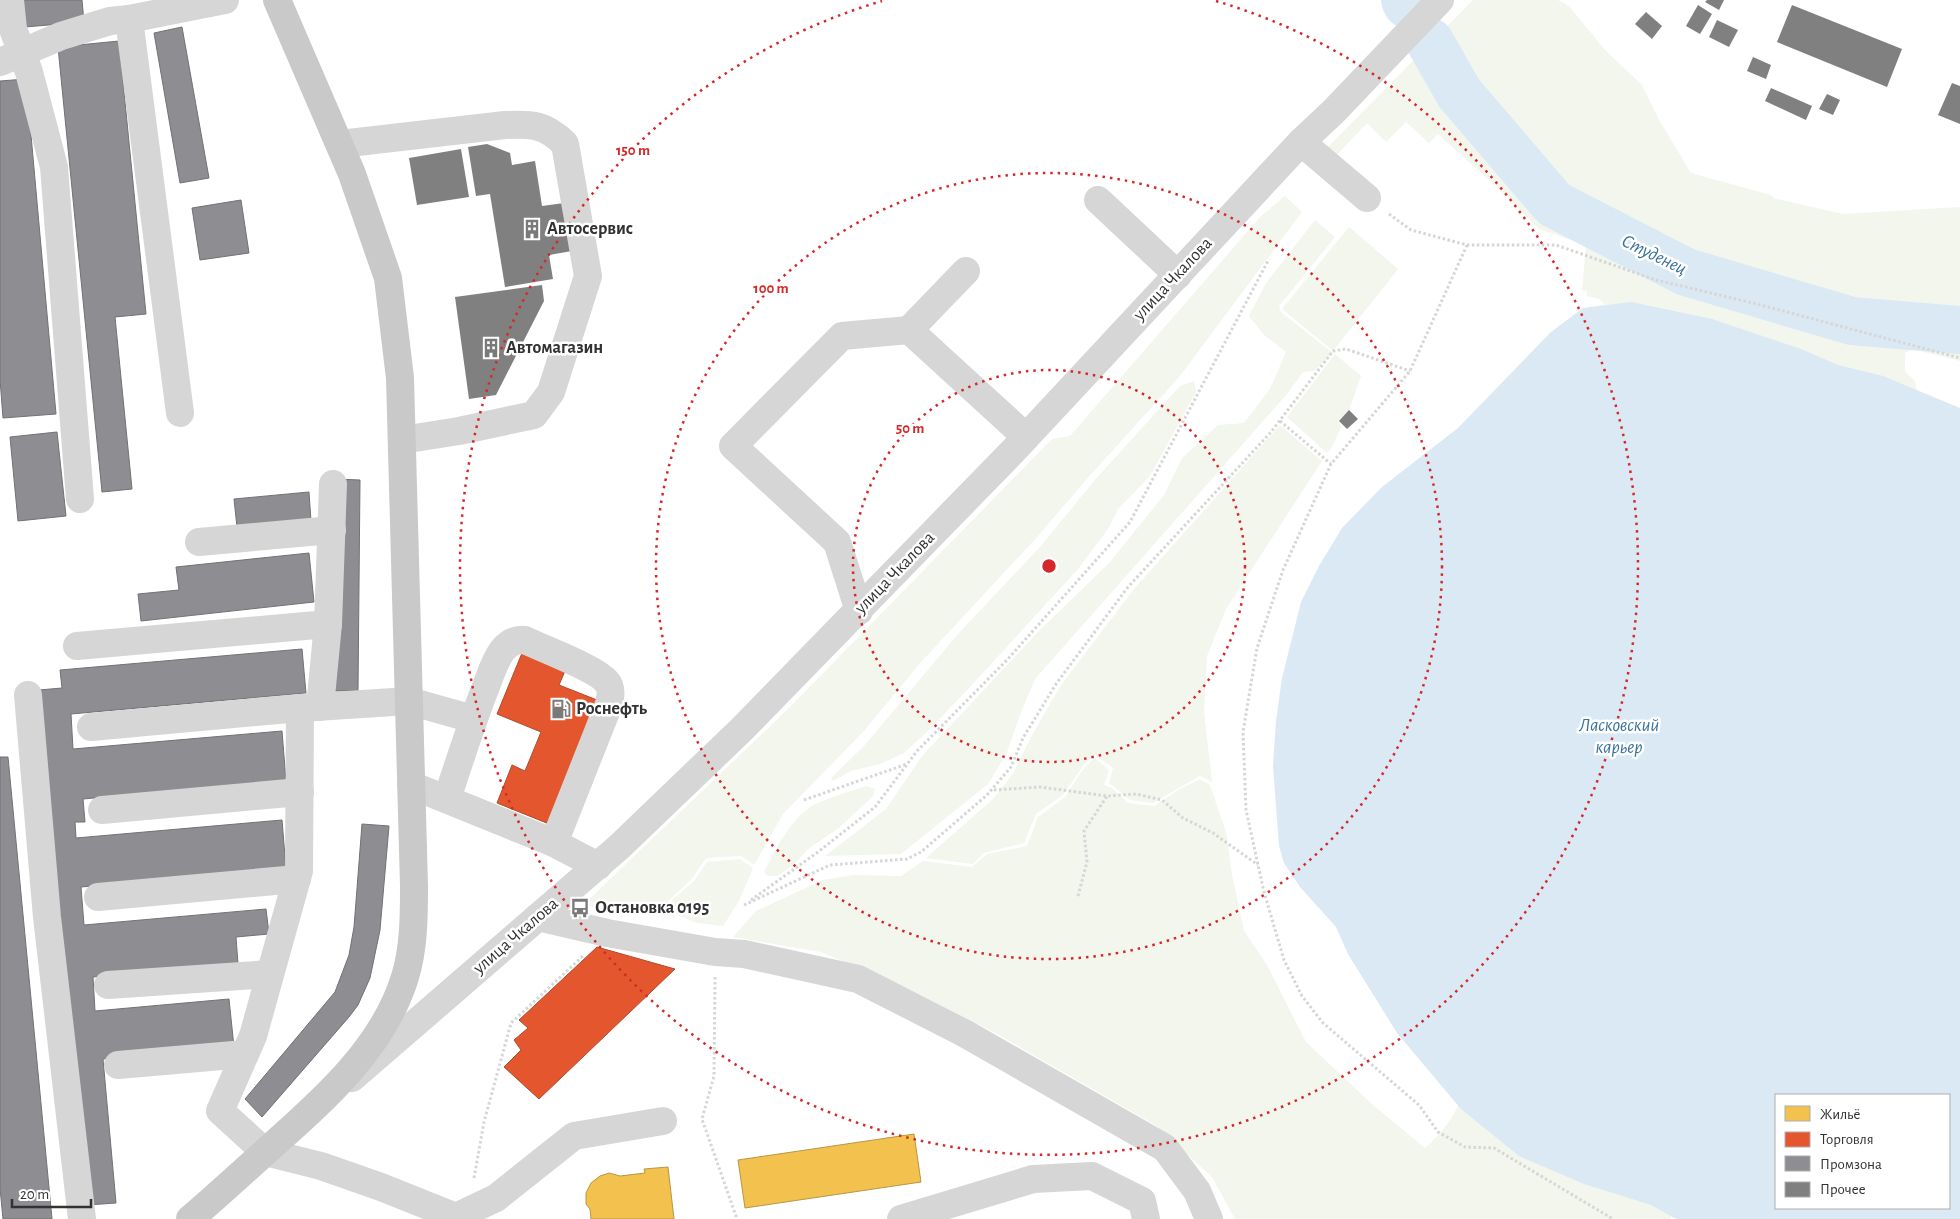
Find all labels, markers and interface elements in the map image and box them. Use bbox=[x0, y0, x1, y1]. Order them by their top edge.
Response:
text: 150 m bbox=[616, 143, 650, 158]
building icon: Автосервис bbox=[521, 218, 543, 240]
place label: Автосервис bbox=[547, 220, 633, 238]
water label: Студенец bbox=[1618, 231, 1690, 279]
street label: улица Чкалова bbox=[1130, 234, 1216, 325]
text: 100 m bbox=[753, 281, 789, 296]
building icon: Автомагазин bbox=[480, 337, 502, 359]
place label: Автомагазин bbox=[506, 339, 603, 357]
text: 50 m bbox=[896, 421, 924, 436]
street label: улица Чкалова bbox=[851, 529, 938, 618]
centre of rings bbox=[1040, 557, 1058, 575]
fuel station icon: Роснефть bbox=[550, 698, 572, 720]
place label: Роснефть bbox=[576, 700, 648, 718]
water label: Ласковский карьер bbox=[1578, 716, 1659, 757]
street label: улица Чкалова bbox=[469, 894, 562, 978]
bus stop icon: Остановка 0195 bbox=[569, 897, 591, 919]
place label: Остановка 0195 bbox=[595, 899, 709, 917]
legend bbox=[1775, 1094, 1950, 1209]
text: Жильё bbox=[1820, 1107, 1860, 1122]
text: Торговля bbox=[1820, 1132, 1874, 1147]
text: Промзона bbox=[1820, 1157, 1882, 1172]
scale bar bbox=[12, 1176, 91, 1208]
text: Прочее bbox=[1820, 1182, 1866, 1197]
text: 20 m bbox=[20, 1187, 49, 1202]

